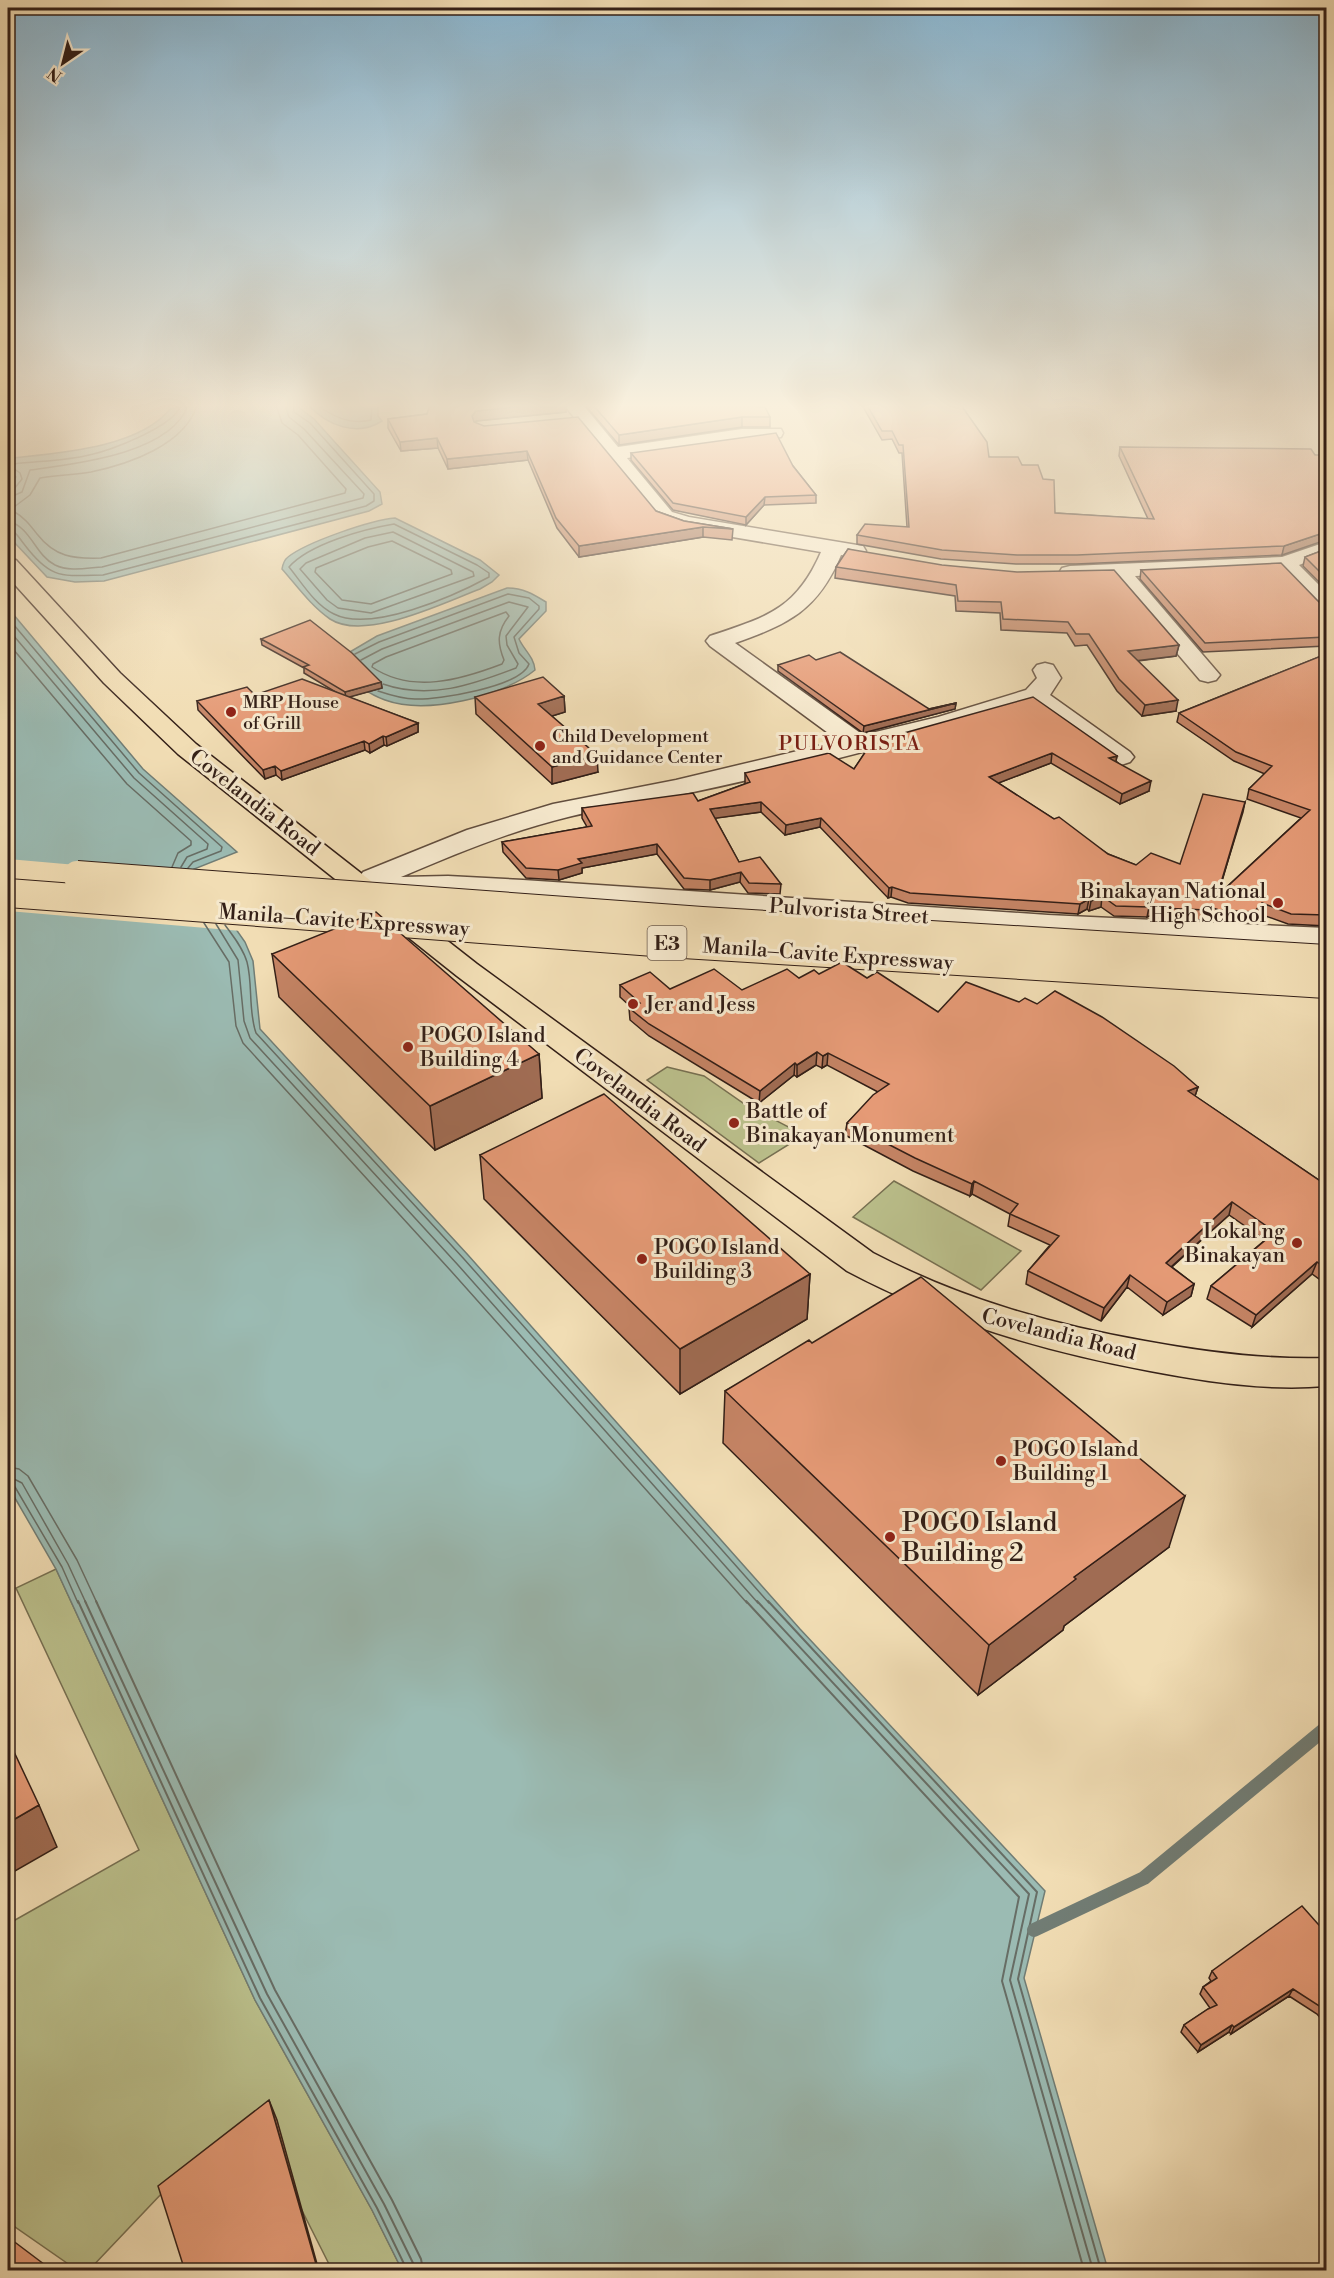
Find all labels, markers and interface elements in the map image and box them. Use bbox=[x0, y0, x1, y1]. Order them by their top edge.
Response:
north arrow bbox=[33, 33, 93, 93]
text: N bbox=[44, 62, 66, 86]
place label: MRP House of Grill bbox=[243, 691, 339, 735]
marker: MRP House of Grill bbox=[224, 705, 238, 719]
place label: Child Development and Guidance Center bbox=[552, 725, 723, 769]
district label: PULVORISTA bbox=[778, 732, 922, 757]
marker: Child Development and Guidance Center bbox=[533, 739, 547, 753]
street label: Covelandia Road bbox=[184, 744, 325, 862]
place label: Binakayan National High School bbox=[1079, 879, 1266, 929]
street label: Pulvorista Street bbox=[768, 893, 930, 931]
marker: Binakayan National High School bbox=[1271, 896, 1285, 910]
street label: Manila–Cavite Expressway bbox=[217, 899, 471, 943]
road number: E3 bbox=[648, 926, 686, 960]
street label: Manila–Cavite Expressway bbox=[701, 933, 955, 977]
place label: Jer and Jess bbox=[644, 992, 755, 1018]
marker: Jer and Jess bbox=[626, 997, 640, 1011]
place label: POGO Island Building 4 bbox=[419, 1023, 546, 1073]
marker: POGO Island Building 4 bbox=[401, 1040, 415, 1054]
street label: Covelandia Road bbox=[568, 1043, 711, 1159]
place label: Battle of Binakayan Monument bbox=[745, 1099, 955, 1149]
marker: Battle of Binakayan Monument bbox=[727, 1116, 741, 1130]
place label: Lokal ng Binakayan bbox=[1184, 1219, 1285, 1269]
place label: POGO Island Building 3 bbox=[653, 1235, 780, 1285]
marker: Lokal ng Binakayan bbox=[1290, 1236, 1304, 1250]
marker: POGO Island Building 3 bbox=[635, 1252, 649, 1266]
street label: Covelandia Road bbox=[979, 1303, 1139, 1367]
place label: POGO Island Building 1 bbox=[1012, 1437, 1139, 1487]
marker: POGO Island Building 1 bbox=[994, 1454, 1008, 1468]
place label: POGO Island Building 2 bbox=[901, 1507, 1058, 1569]
marker: POGO Island Building 2 bbox=[883, 1530, 897, 1544]

